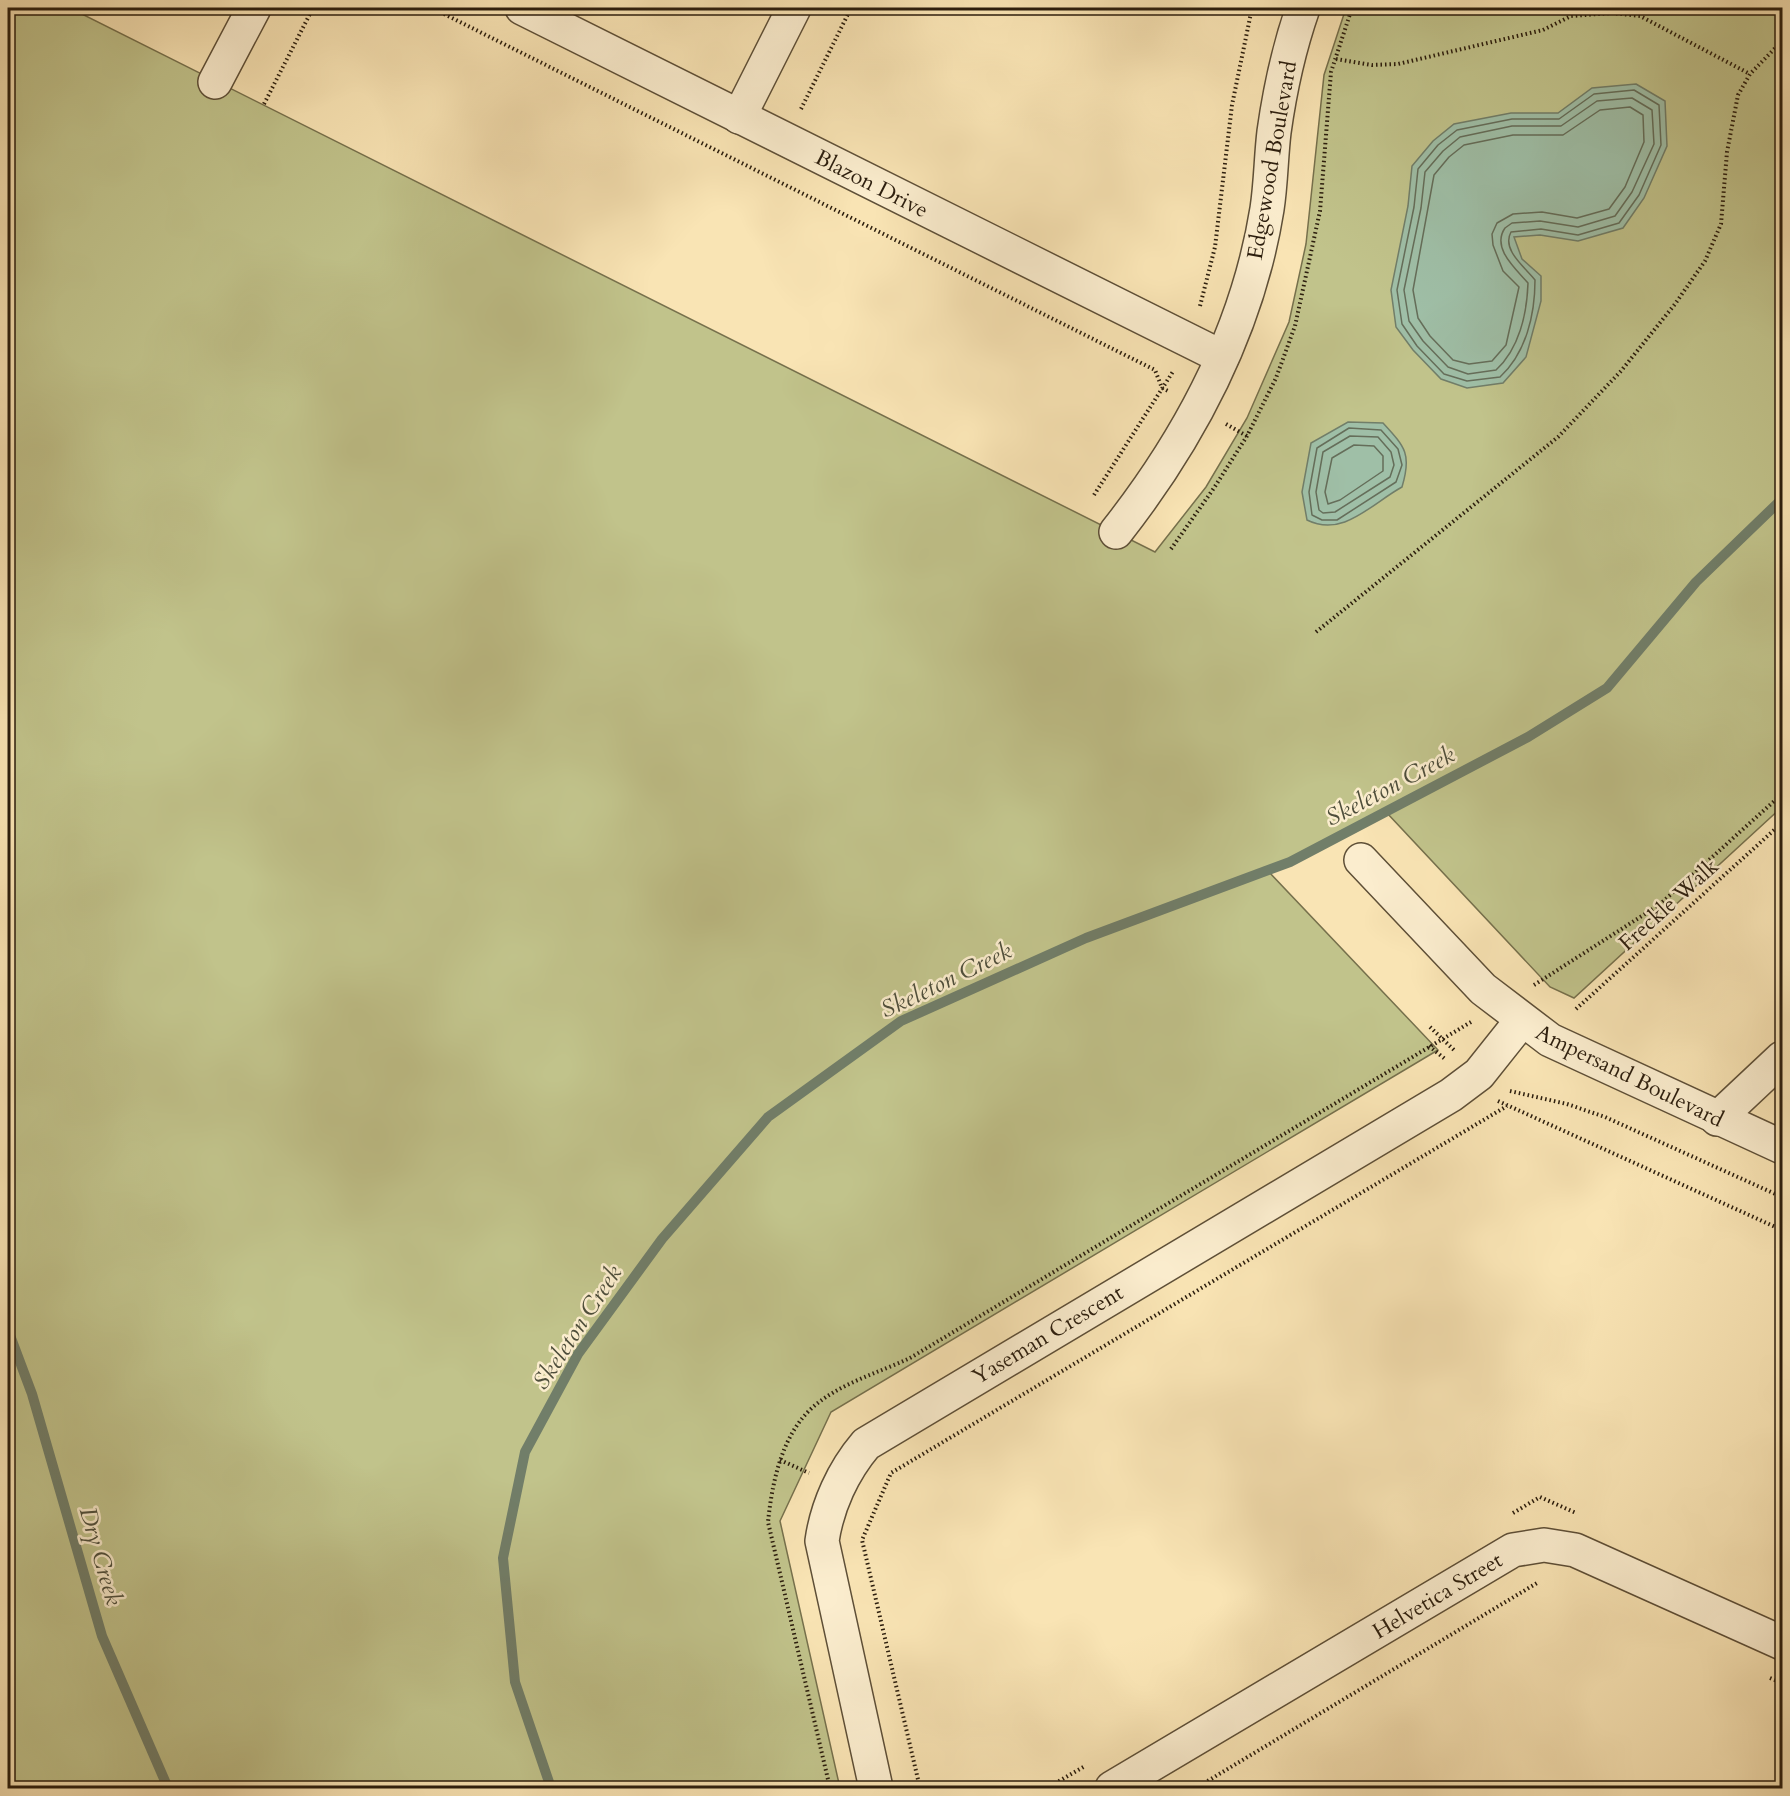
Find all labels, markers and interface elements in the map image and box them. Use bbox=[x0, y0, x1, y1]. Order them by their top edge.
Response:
street label: Edgewood Boulevard bbox=[1240, 58, 1304, 262]
street label: Blazon Drive bbox=[810, 143, 933, 225]
water label: Skeleton Creek bbox=[1320, 738, 1461, 834]
street label: Freckle Walk bbox=[1612, 852, 1725, 958]
water label: Skeleton Creek bbox=[875, 934, 1017, 1026]
street label: Ampersand Boulevard bbox=[1530, 1017, 1729, 1135]
water label: Skeleton Creek bbox=[525, 1259, 630, 1396]
street label: Yaseman Crescent bbox=[966, 1278, 1129, 1392]
water label: Dry Creek bbox=[71, 1503, 130, 1609]
street label: Helvetica Street bbox=[1367, 1545, 1508, 1646]

